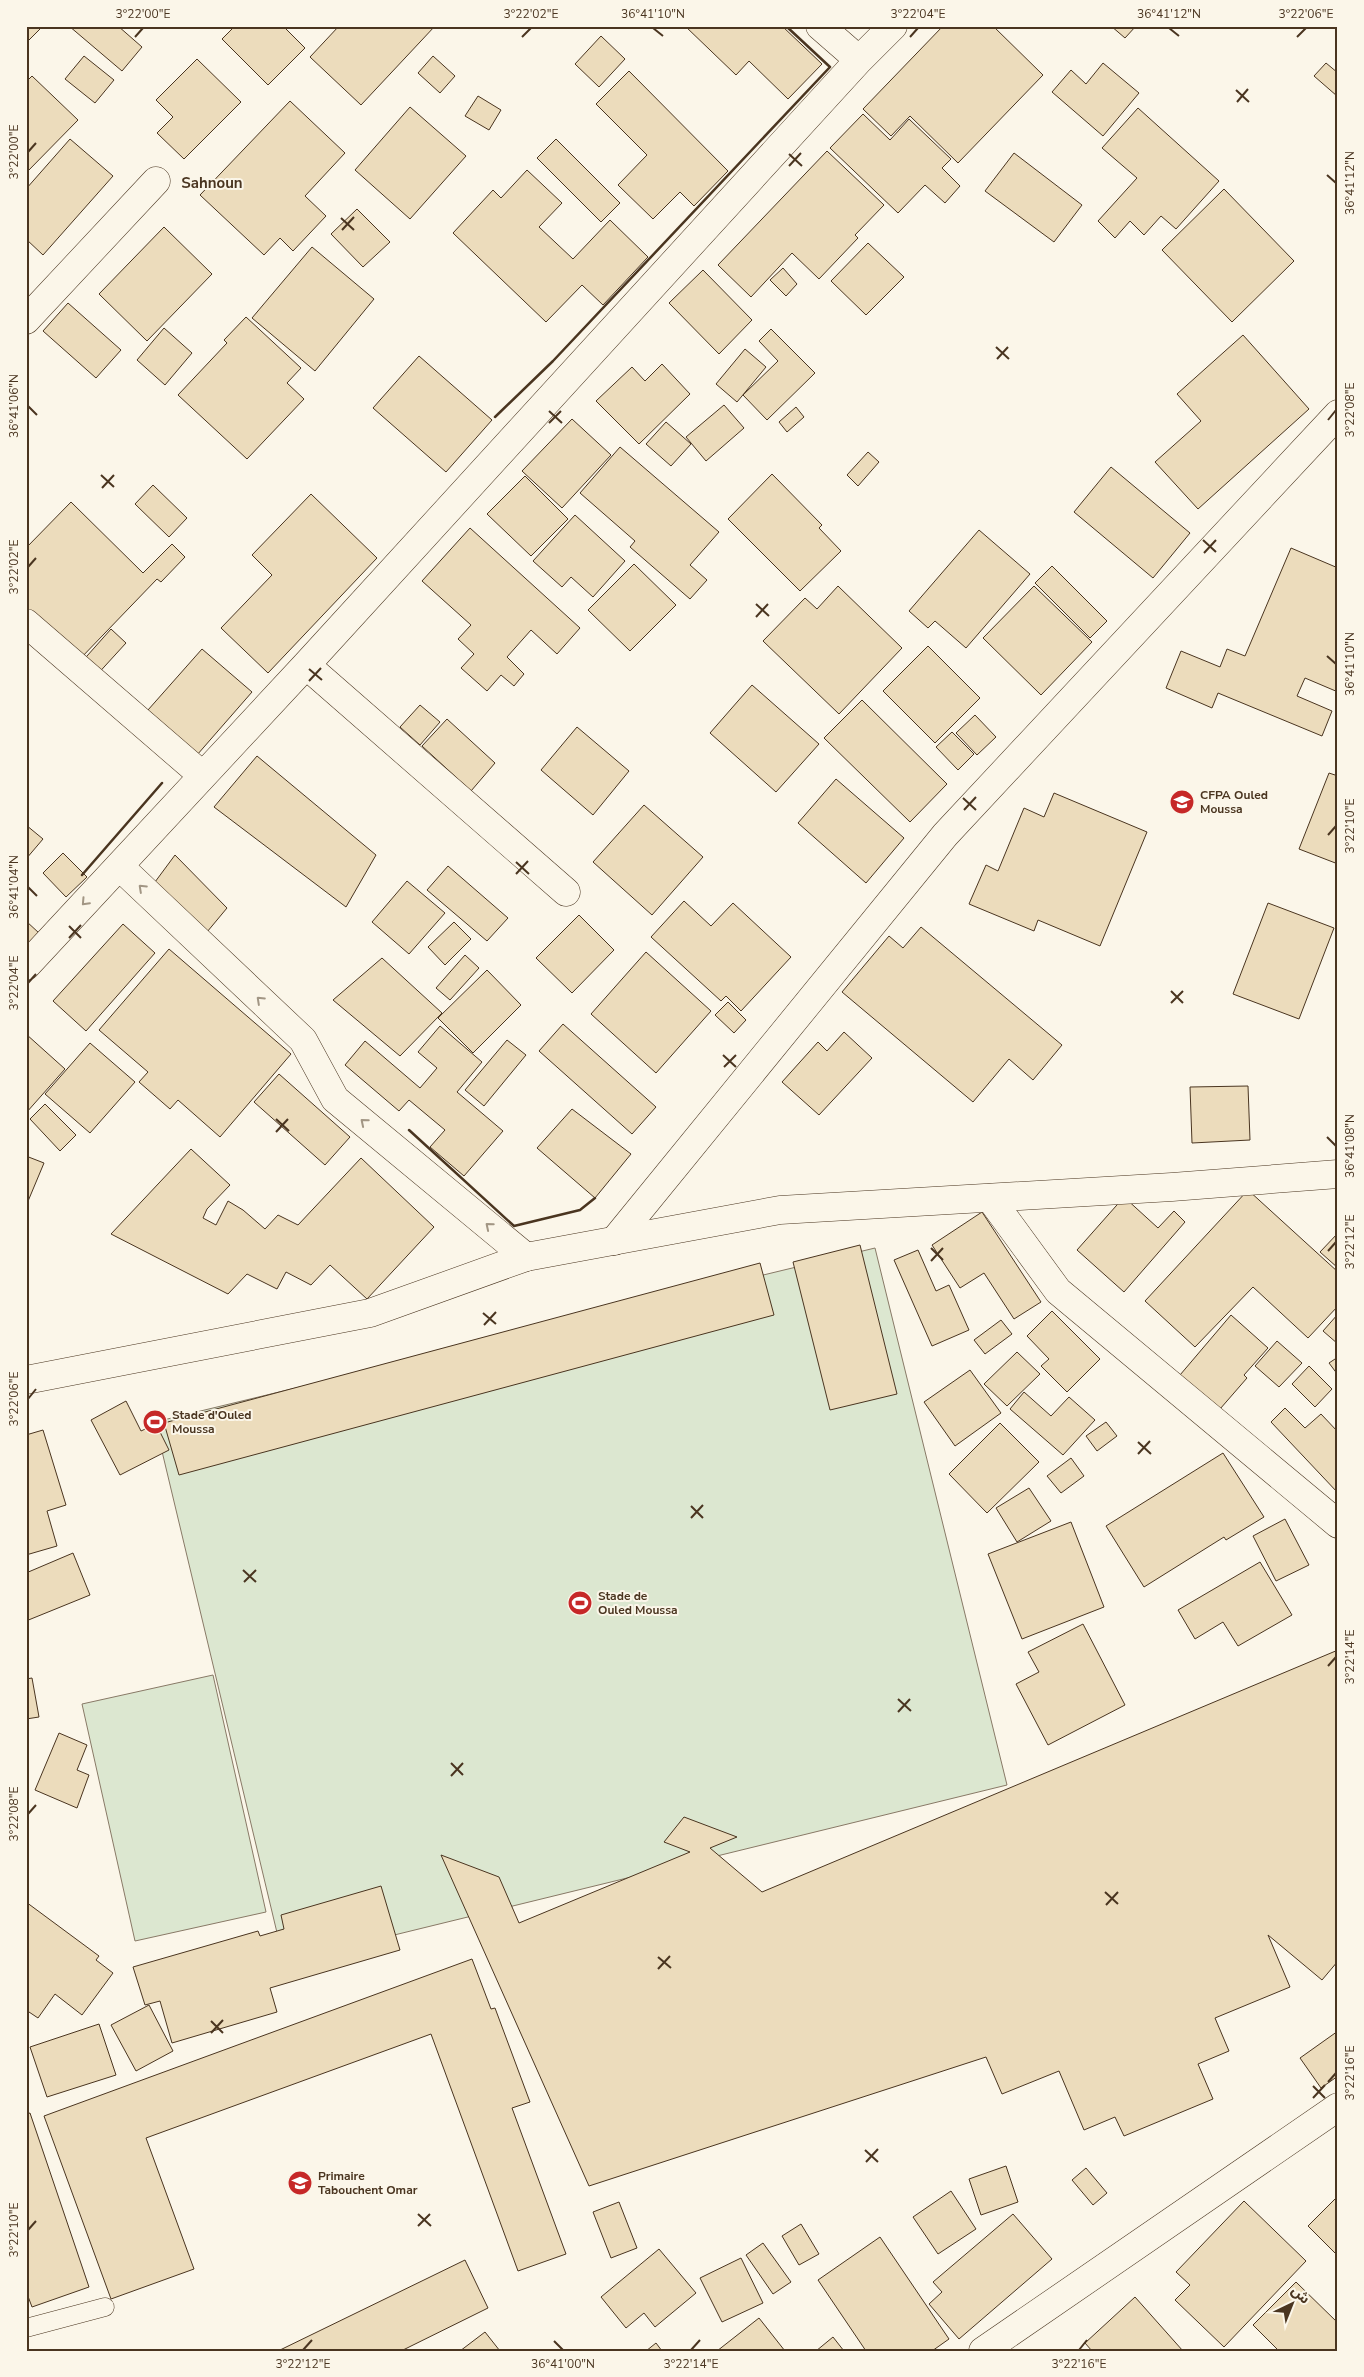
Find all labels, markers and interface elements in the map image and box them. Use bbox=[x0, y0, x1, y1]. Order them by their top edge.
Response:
text: 3°22'00"E bbox=[116, 6, 170, 22]
text: 3°22'02"E bbox=[504, 6, 558, 22]
text: 36°41'10"N bbox=[621, 6, 685, 22]
text: 3°22'04"E bbox=[891, 6, 945, 22]
text: 36°41'12"N bbox=[1137, 6, 1201, 22]
text: 3°22'06"E bbox=[1279, 6, 1333, 22]
text: 3°22'00"E bbox=[6, 125, 22, 179]
text: 36°41'12"N bbox=[1342, 151, 1358, 215]
district label: Sahnoun bbox=[181, 173, 243, 193]
text: 36°41'06"N bbox=[6, 374, 22, 438]
text: 3°22'08"E bbox=[1342, 383, 1358, 437]
text: 3°22'02"E bbox=[6, 540, 22, 594]
text: 36°41'10"N bbox=[1342, 632, 1358, 696]
place label: CFPA Ouled Moussa bbox=[1200, 787, 1268, 817]
school or university icon: CFPA Ouled Moussa bbox=[1169, 789, 1195, 815]
text: 3°22'10"E bbox=[1342, 799, 1358, 853]
text: 36°41'04"N bbox=[6, 855, 22, 919]
one-way arrow bbox=[139, 885, 148, 894]
one-way arrow bbox=[82, 896, 91, 905]
text: 3°22'04"E bbox=[6, 956, 22, 1010]
one-way arrow bbox=[256, 997, 265, 1006]
text: 36°41'08"N bbox=[1342, 1114, 1358, 1178]
one-way arrow bbox=[360, 1119, 369, 1128]
text: 3°22'12"E bbox=[1342, 1215, 1358, 1269]
one-way arrow bbox=[486, 1223, 495, 1231]
text: 3°22'06"E bbox=[6, 1372, 22, 1426]
place label: Stade d'Ouled Moussa bbox=[172, 1407, 252, 1437]
sports icon: Stade d'Ouled Moussa bbox=[142, 1409, 168, 1435]
place label: Stade de Ouled Moussa bbox=[598, 1588, 678, 1618]
sports icon: Stade de Ouled Moussa bbox=[567, 1590, 593, 1616]
text: 3°22'14"E bbox=[1342, 1630, 1358, 1684]
text: 3°22'08"E bbox=[6, 1787, 22, 1841]
text: 3°22'16"E bbox=[1342, 2046, 1358, 2100]
place label: Primaire Tabouchent Omar bbox=[318, 2168, 418, 2198]
school or university icon: Primaire Tabouchent Omar bbox=[287, 2170, 313, 2196]
text: 3°22'10"E bbox=[6, 2203, 22, 2257]
north arrow bbox=[1266, 2280, 1316, 2330]
text: ش bbox=[1287, 2281, 1314, 2308]
text: 3°22'12"E bbox=[276, 2356, 330, 2372]
text: 36°41'00"N bbox=[531, 2356, 595, 2372]
text: 3°22'14"E bbox=[664, 2356, 718, 2372]
text: 3°22'16"E bbox=[1052, 2356, 1106, 2372]

